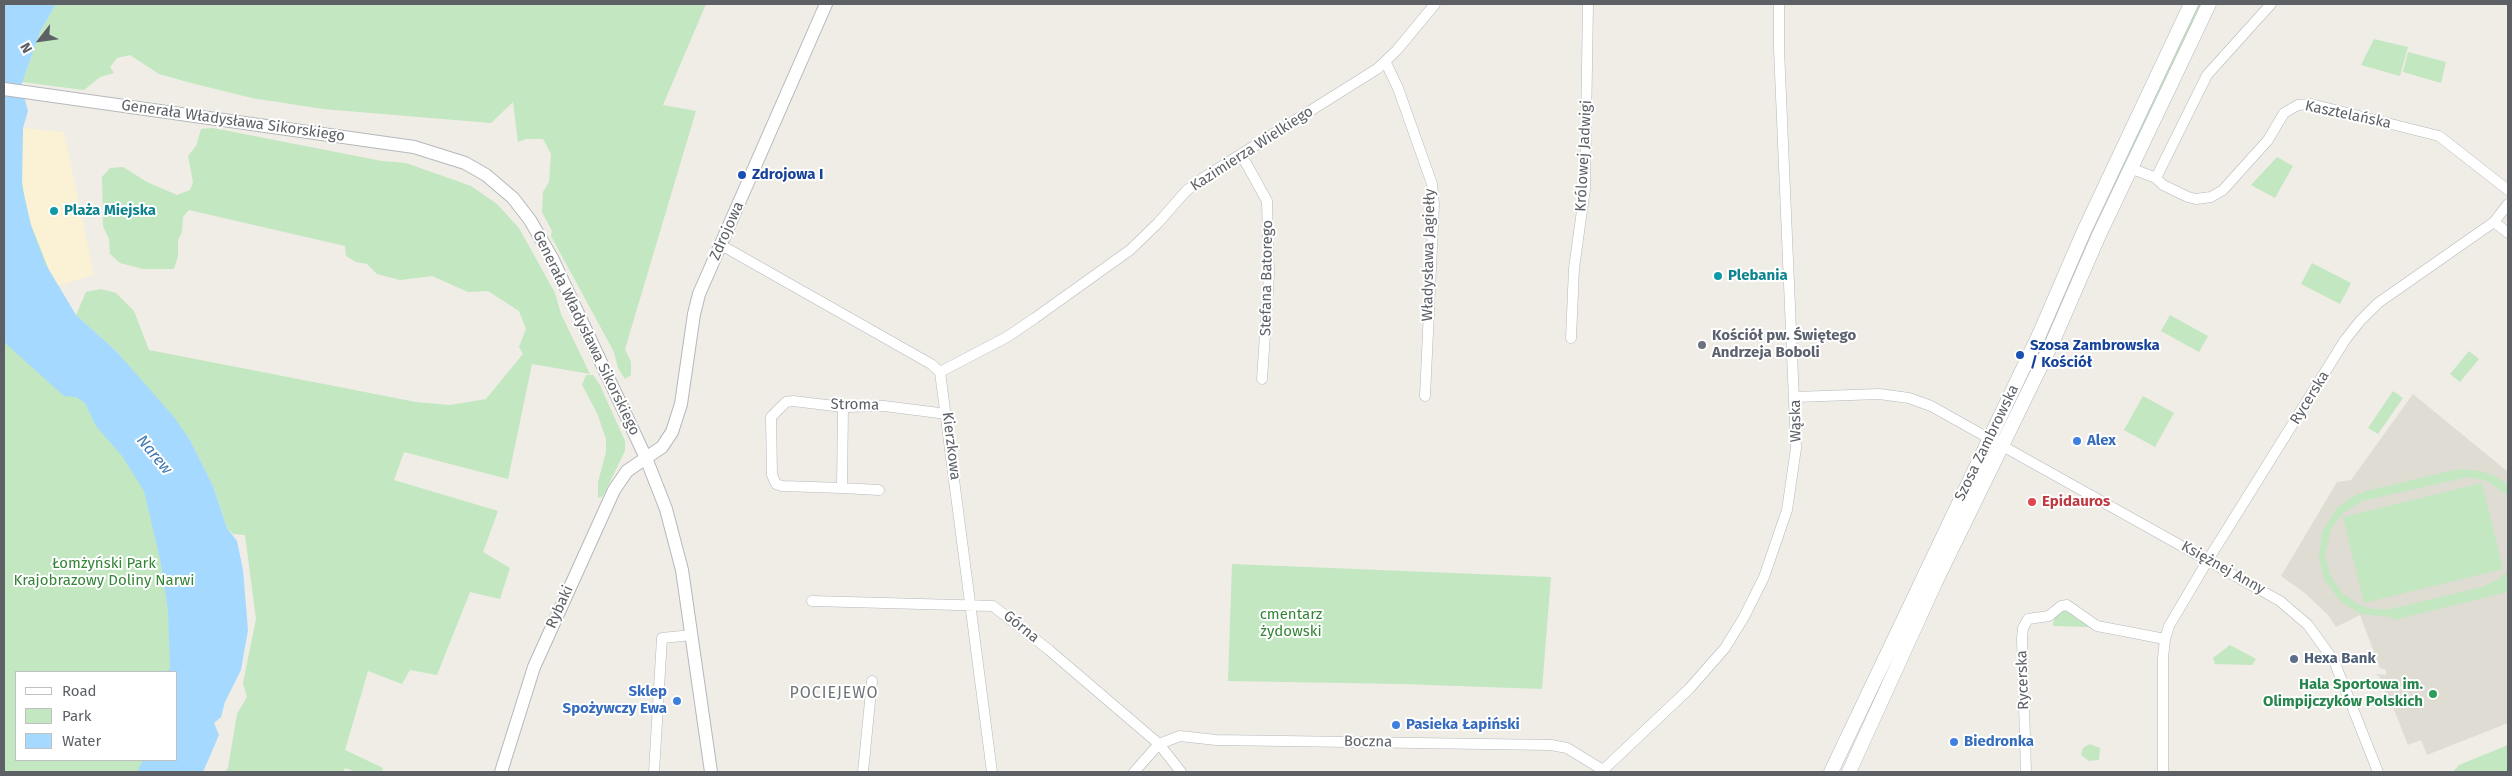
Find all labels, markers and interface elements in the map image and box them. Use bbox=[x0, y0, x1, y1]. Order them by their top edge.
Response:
north arrow bbox=[15, 15, 65, 65]
text: N bbox=[17, 39, 36, 56]
street label: Generała Władysława Sikorskiego bbox=[120, 96, 346, 146]
street label: Kasztelańska bbox=[2303, 97, 2393, 133]
street label: Królowej Jadwigi bbox=[1572, 100, 1596, 212]
street label: Kazimierza Wielkiego bbox=[1187, 103, 1317, 195]
place label: Zdrojowa I bbox=[752, 166, 823, 184]
marker: Zdrojowa I bbox=[736, 169, 748, 181]
street label: Władysława Jagiełły bbox=[1419, 188, 1439, 322]
street label: Zdrojowa bbox=[706, 199, 748, 263]
place label: Plaża Miejska bbox=[64, 202, 156, 220]
marker: Plaża Miejska bbox=[48, 205, 60, 217]
street label: Stefana Batorego bbox=[1257, 220, 1277, 336]
street label: Generała Władysława Sikorskiego bbox=[528, 228, 644, 438]
place label: Plebania bbox=[1728, 267, 1788, 285]
marker: Plebania bbox=[1712, 270, 1724, 282]
place label: Kościół pw. Świętego Andrzeja Boboli bbox=[1712, 327, 1856, 362]
place label: Szosa Zambrowska / Kościół bbox=[2030, 337, 2160, 372]
marker: Kościół pw. Świętego Andrzeja Boboli bbox=[1696, 339, 1708, 351]
marker: Szosa Zambrowska / Kościół bbox=[2014, 349, 2026, 361]
street label: Rycerska bbox=[2287, 368, 2333, 428]
street label: Szosa Zambrowska bbox=[1951, 382, 2023, 504]
street label: Stroma bbox=[830, 396, 880, 414]
street label: Wąska bbox=[1787, 400, 1805, 442]
street label: Kierzkowa bbox=[938, 411, 964, 481]
water label: Narew bbox=[132, 432, 176, 478]
place label: Alex bbox=[2087, 432, 2116, 450]
marker: Alex bbox=[2071, 435, 2083, 447]
place label: Epidauros bbox=[2042, 493, 2110, 511]
marker: Epidauros bbox=[2026, 496, 2038, 508]
street label: Księżnej Anny bbox=[2178, 538, 2268, 598]
park label: Łomżyński Park Krajobrazowy Doliny Narwi bbox=[14, 555, 194, 590]
street label: Rybaki bbox=[543, 583, 577, 631]
park label: cmentarz żydowski bbox=[1260, 606, 1322, 641]
street label: Górna bbox=[999, 607, 1043, 647]
street label: Rycerska bbox=[2013, 650, 2033, 710]
place label: Hexa Bank bbox=[2304, 650, 2376, 668]
marker: Hexa Bank bbox=[2288, 653, 2300, 665]
legend bbox=[15, 671, 178, 761]
place label: Hala Sportowa im. Olimpijczyków Polskich bbox=[2263, 676, 2423, 711]
text: Road bbox=[62, 682, 97, 700]
place label: Sklep Spożywczy Ewa bbox=[563, 683, 667, 718]
district label: POCIEJEWO bbox=[788, 684, 880, 704]
marker: Hala Sportowa im. Olimpijczyków Polskich bbox=[2427, 688, 2439, 700]
marker: Sklep Spożywczy Ewa bbox=[671, 695, 683, 707]
text: Park bbox=[62, 707, 92, 725]
place label: Pasieka Łapiński bbox=[1406, 716, 1520, 734]
marker: Pasieka Łapiński bbox=[1390, 719, 1402, 731]
text: Water bbox=[62, 732, 101, 750]
street label: Boczna bbox=[1344, 733, 1392, 751]
place label: Biedronka bbox=[1964, 733, 2034, 751]
marker: Biedronka bbox=[1948, 736, 1960, 748]

